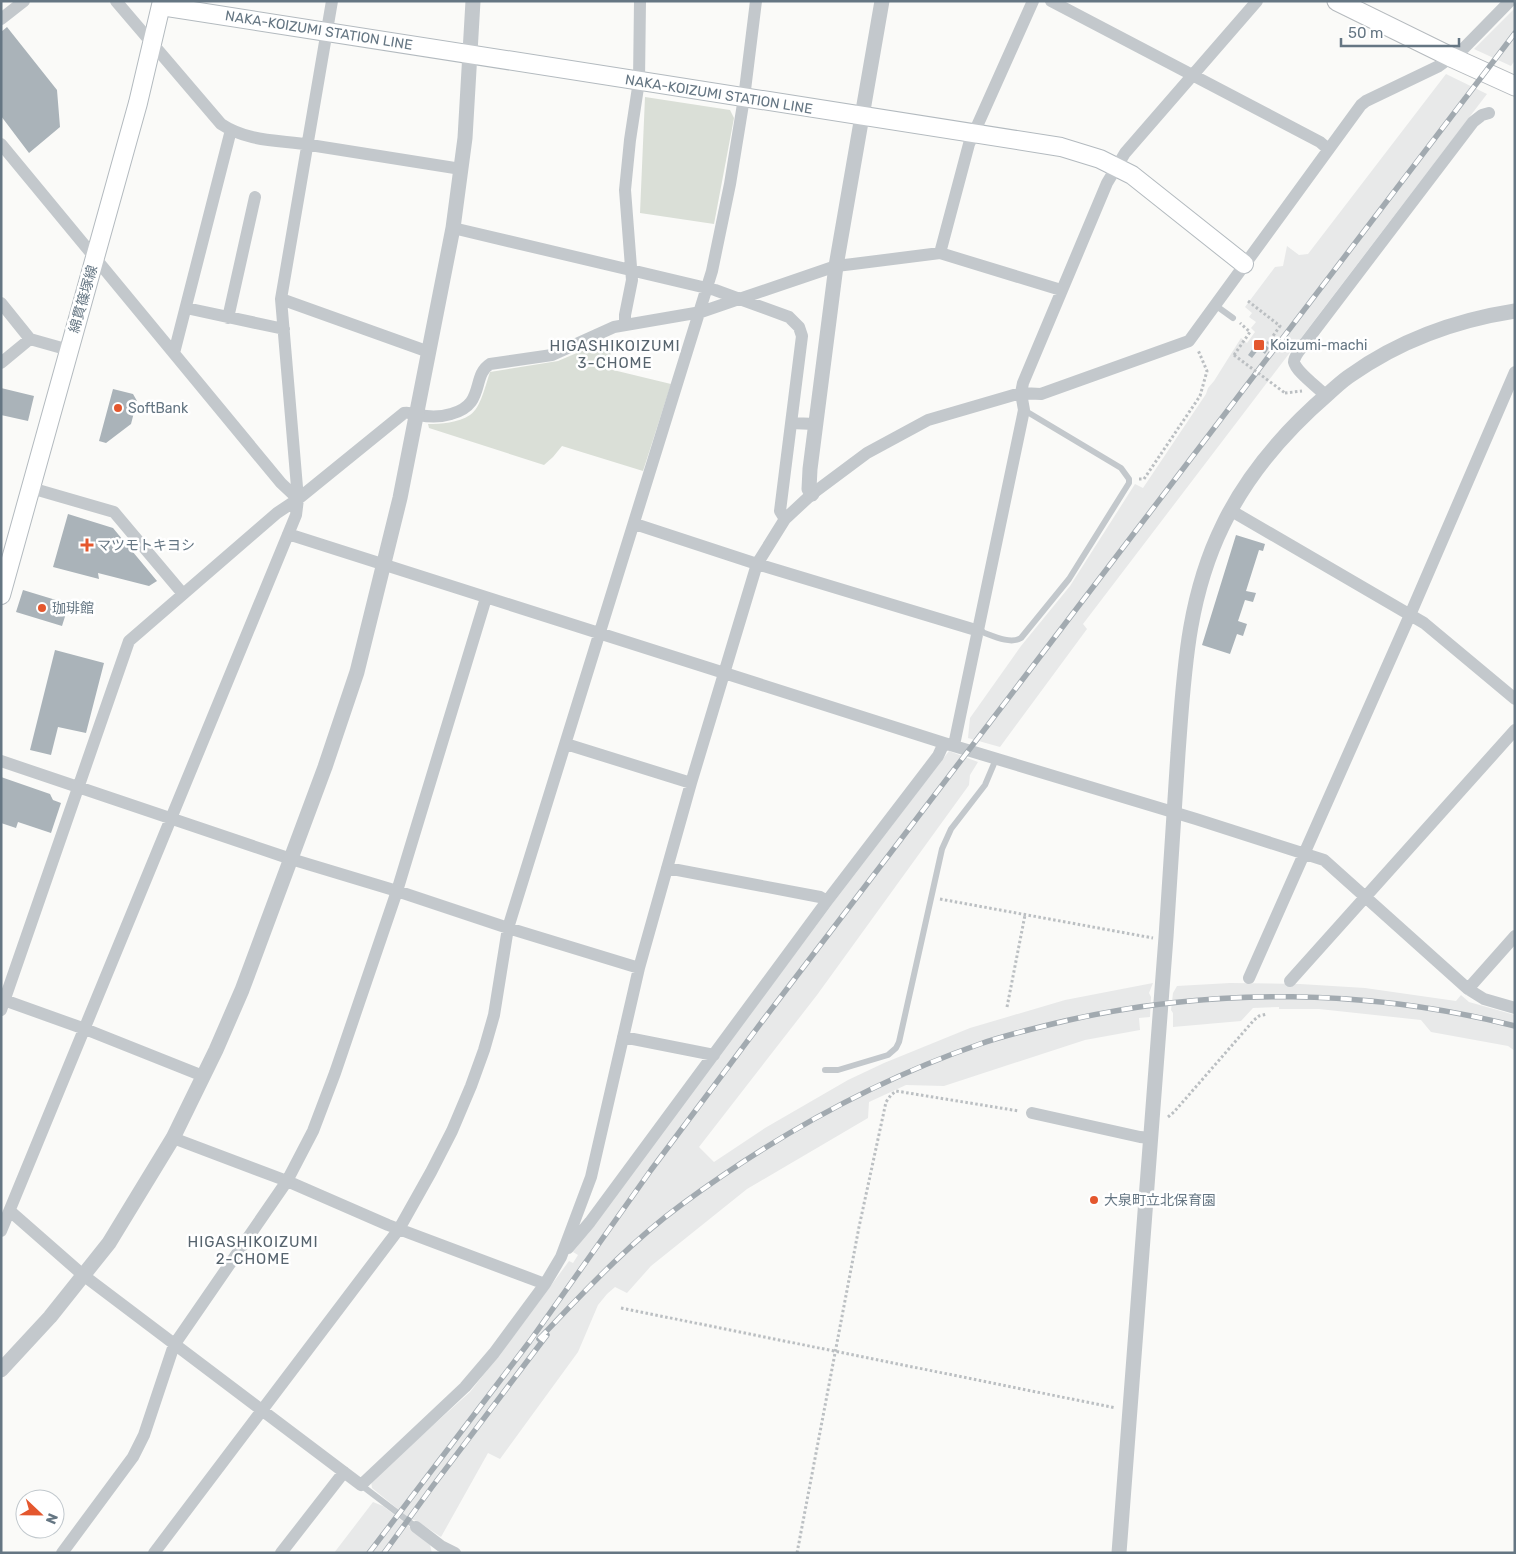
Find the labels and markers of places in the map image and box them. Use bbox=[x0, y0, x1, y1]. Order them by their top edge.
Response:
place label: Koizumi-machi bbox=[1270, 337, 1367, 354]
marker: Koizumi-machi bbox=[1252, 338, 1266, 352]
place label: SoftBank bbox=[128, 400, 189, 417]
marker: SoftBank bbox=[112, 402, 124, 414]
place label: マツモトキヨシ bbox=[97, 537, 195, 554]
marker: マツモトキヨシ bbox=[81, 539, 93, 551]
place label: 珈琲館 bbox=[52, 600, 94, 617]
marker: 珈琲館 bbox=[36, 602, 48, 614]
place label: 大泉町立北保育園 bbox=[1104, 1192, 1216, 1209]
marker: 大泉町立北保育園 bbox=[1088, 1194, 1100, 1206]

